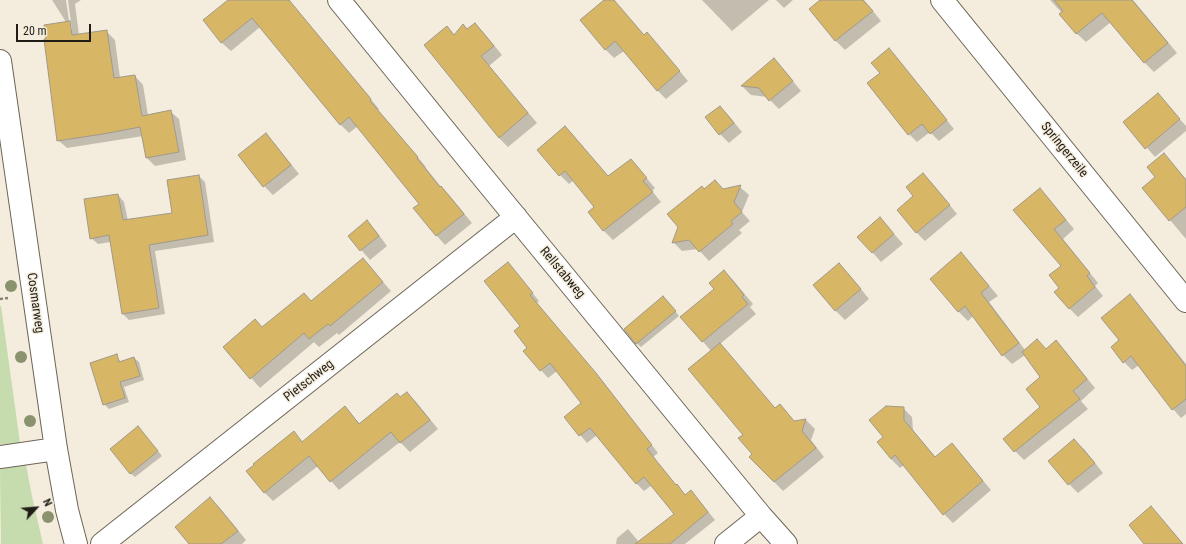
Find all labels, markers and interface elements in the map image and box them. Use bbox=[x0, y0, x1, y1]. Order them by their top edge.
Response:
scale bar bbox=[18, 16, 93, 42]
text: 20 m bbox=[23, 24, 47, 38]
street label: Springerzeile bbox=[1037, 119, 1091, 181]
street label: Rellstabweg bbox=[536, 244, 588, 302]
street label: Cosmarweg bbox=[23, 272, 47, 334]
street label: Pietschweg bbox=[281, 357, 337, 405]
north arrow bbox=[16, 488, 56, 528]
text: N bbox=[40, 497, 55, 508]

